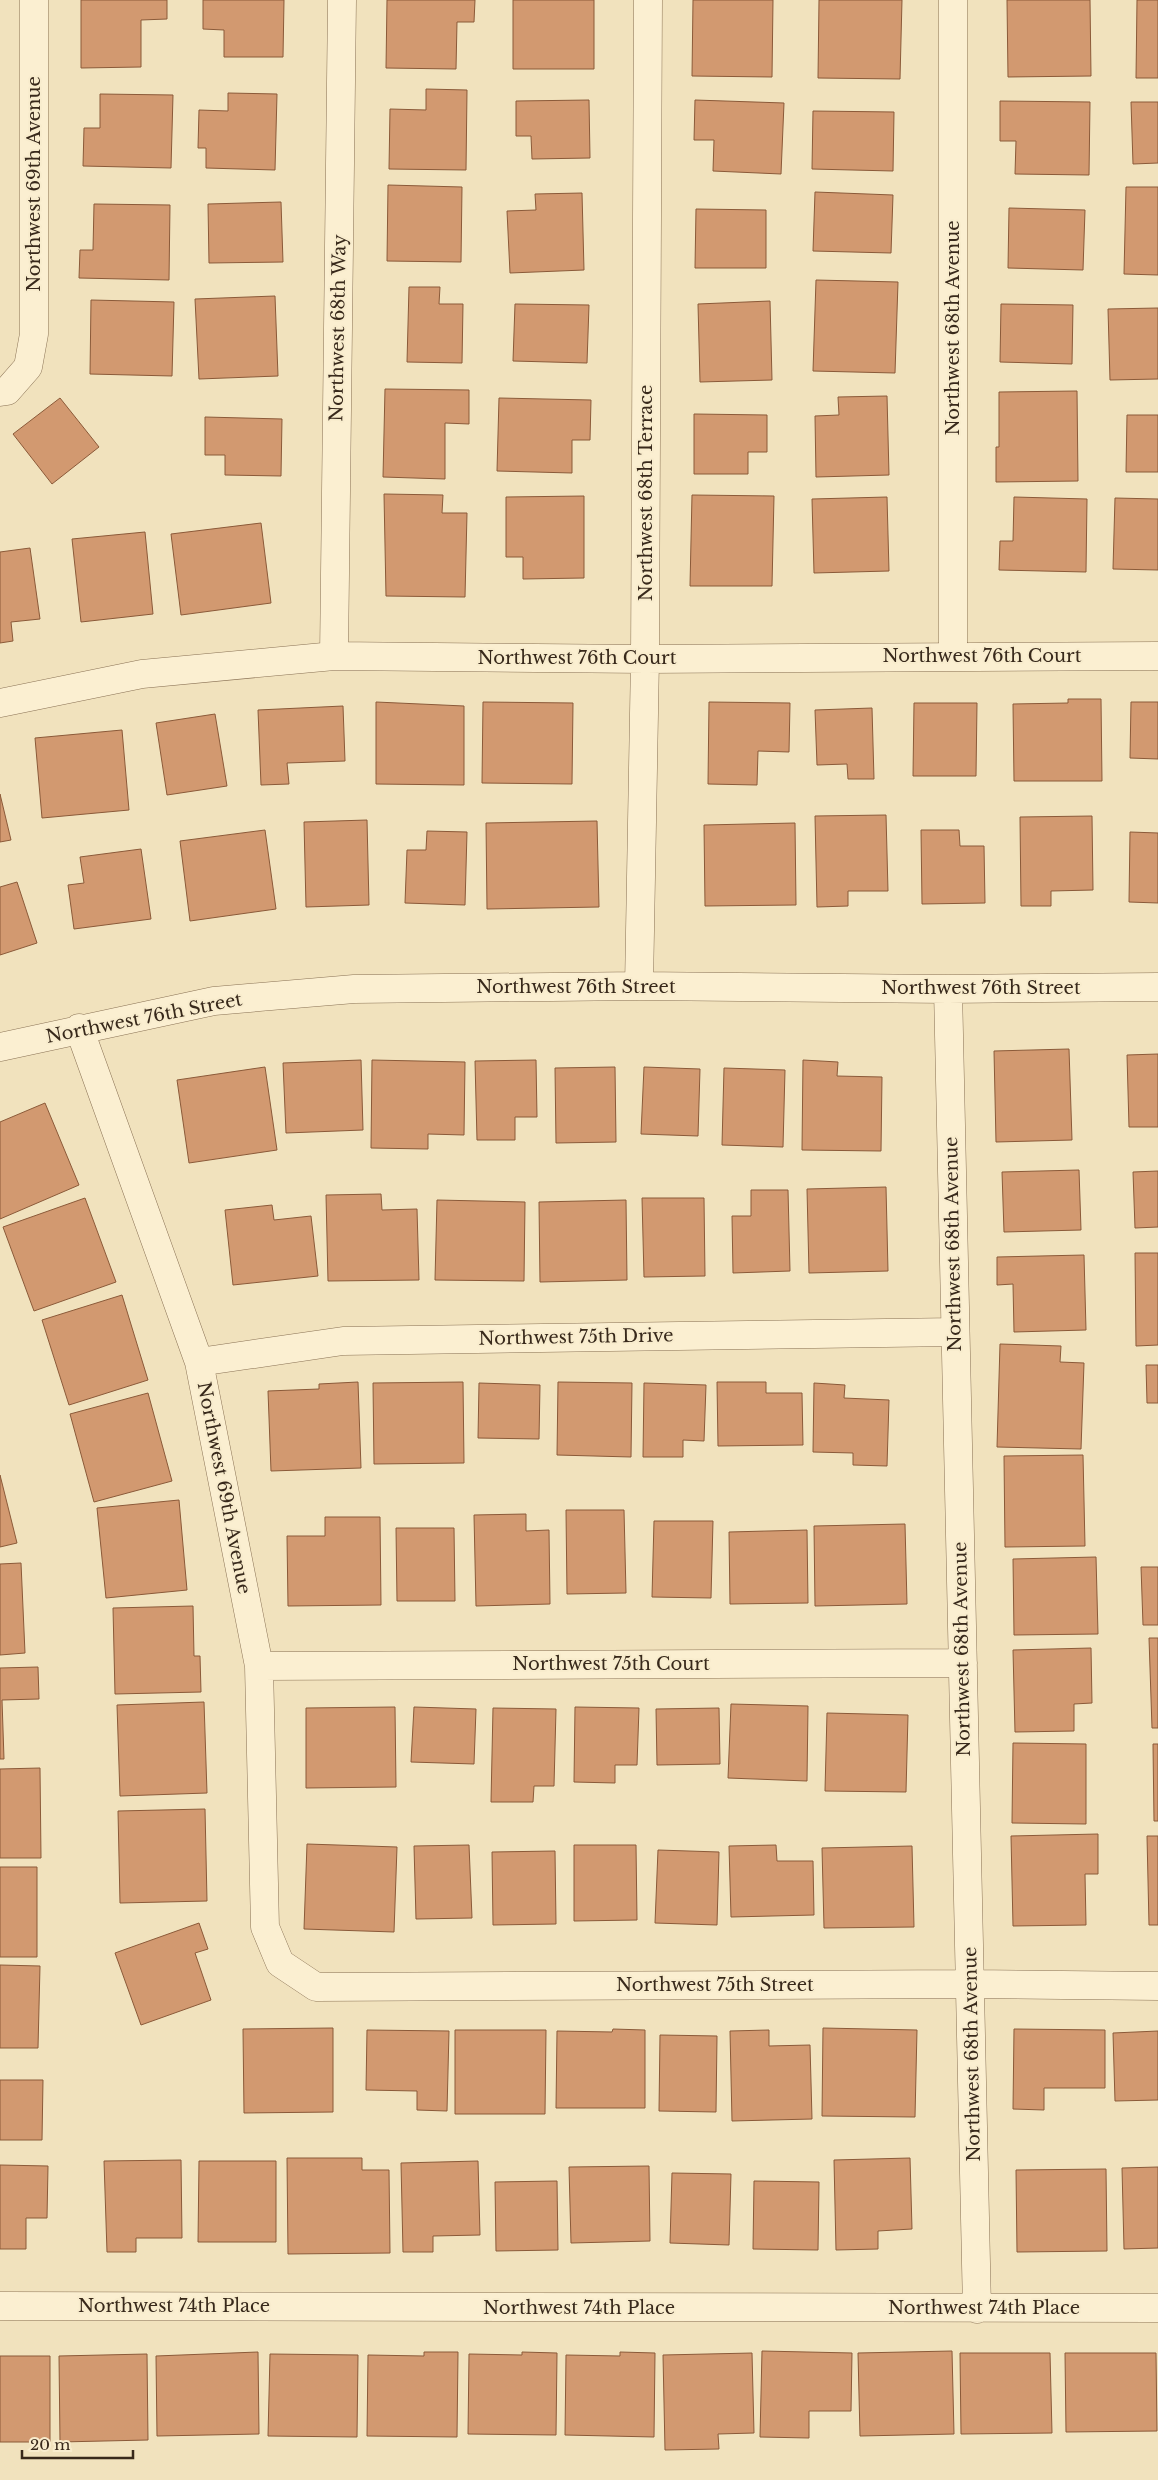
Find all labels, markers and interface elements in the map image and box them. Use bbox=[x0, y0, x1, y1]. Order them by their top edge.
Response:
street label: Northwest 69th Avenue bbox=[23, 76, 45, 292]
street label: Northwest 68th Avenue bbox=[942, 220, 964, 436]
street label: Northwest 68th Way bbox=[325, 234, 351, 422]
street label: Northwest 68th Terrace bbox=[635, 385, 657, 601]
street label: Northwest 76th Court bbox=[883, 645, 1082, 667]
street label: Northwest 76th Court bbox=[478, 647, 677, 669]
street label: Northwest 76th Street bbox=[476, 976, 676, 998]
street label: Northwest 76th Street bbox=[881, 977, 1081, 999]
street label: Northwest 76th Street bbox=[44, 988, 244, 1048]
street label: Northwest 68th Avenue bbox=[940, 1136, 966, 1352]
street label: Northwest 75th Drive bbox=[478, 1324, 674, 1350]
street label: Northwest 69th Avenue bbox=[193, 1380, 255, 1596]
street label: Northwest 68th Avenue bbox=[949, 1541, 975, 1757]
street label: Northwest 75th Court bbox=[512, 1653, 710, 1675]
street label: Northwest 68th Avenue bbox=[959, 1946, 985, 2162]
street label: Northwest 75th Street bbox=[616, 1974, 814, 1996]
street label: Northwest 74th Place bbox=[78, 2295, 270, 2317]
street label: Northwest 74th Place bbox=[483, 2297, 675, 2319]
street label: Northwest 74th Place bbox=[888, 2297, 1080, 2319]
scale bar bbox=[22, 2428, 134, 2460]
text: 20 m bbox=[30, 2435, 70, 2454]

